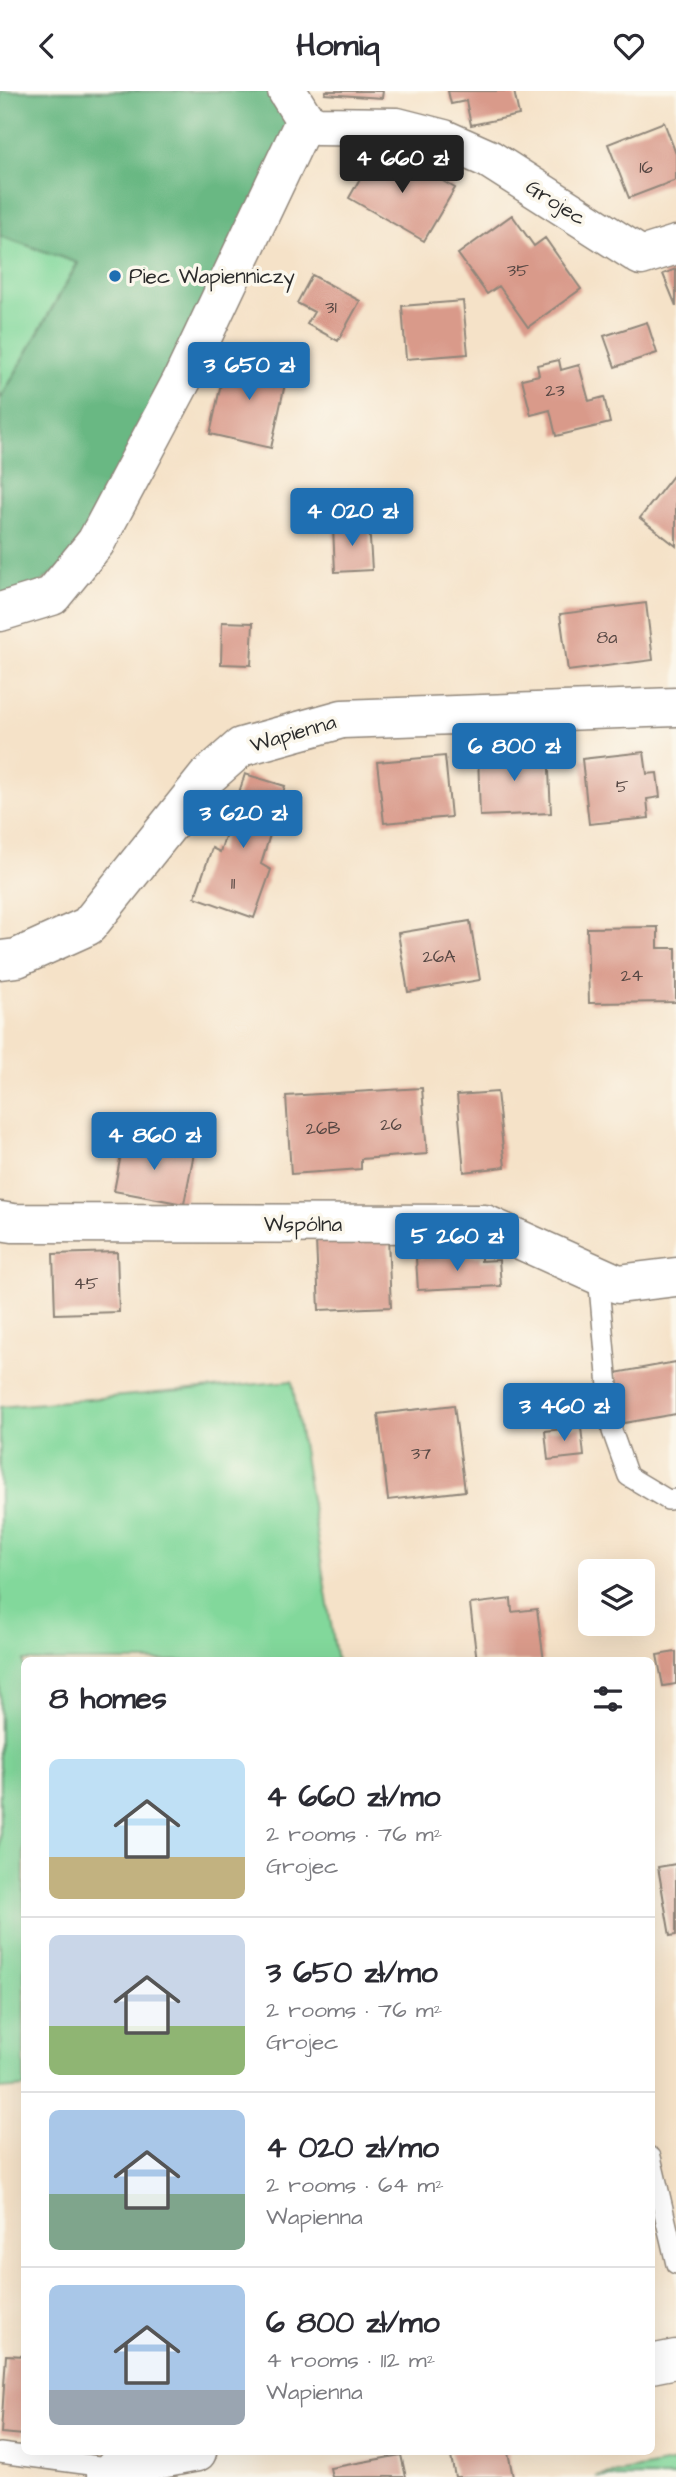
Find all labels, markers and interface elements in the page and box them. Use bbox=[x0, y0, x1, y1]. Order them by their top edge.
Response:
text: Homiq bbox=[296, 23, 380, 68]
icon: back bbox=[28, 27, 66, 65]
icon: heart bbox=[610, 27, 648, 65]
pin: 4 660 zł bbox=[330, 135, 474, 195]
text: 4 660 zł bbox=[356, 142, 448, 174]
house number: 16 bbox=[639, 155, 653, 180]
street label: Grojec bbox=[520, 173, 592, 232]
house number: 35 bbox=[507, 258, 529, 283]
place label: Piec Wapienniczy bbox=[129, 262, 295, 293]
marker: Piec Wapienniczy bbox=[107, 268, 123, 284]
house number: 31 bbox=[325, 295, 337, 320]
pin: 3 650 zł bbox=[177, 343, 321, 402]
text: 3 650 zł bbox=[204, 349, 294, 381]
house number: 23 bbox=[545, 378, 565, 403]
pin: 4 020 zł bbox=[280, 489, 424, 548]
text: 4 020 zł bbox=[306, 495, 398, 527]
house number: 8a bbox=[597, 625, 617, 650]
street label: Wapienna bbox=[247, 707, 340, 761]
pin: 6 800 zł bbox=[442, 723, 586, 783]
text: 6 800 zł bbox=[468, 730, 560, 762]
house number: 5 bbox=[616, 774, 629, 799]
pin: 3 620 zł bbox=[171, 791, 315, 850]
text: 3 620 zł bbox=[199, 797, 287, 829]
house number: 11 bbox=[231, 871, 235, 896]
house number: 26A bbox=[422, 944, 456, 969]
house number: 24 bbox=[621, 963, 643, 988]
pin: 4 860 zł bbox=[82, 1112, 226, 1172]
house number: 26 bbox=[380, 1112, 402, 1137]
house number: 26B bbox=[306, 1116, 340, 1141]
text: 4 860 zł bbox=[108, 1119, 200, 1151]
street label: Wspólna bbox=[264, 1210, 342, 1240]
pin: 5 260 zł bbox=[385, 1213, 529, 1273]
text: 5 260 zł bbox=[411, 1220, 503, 1252]
house number: 45 bbox=[74, 1271, 99, 1296]
pin: 3 460 zł bbox=[492, 1383, 636, 1443]
text: 3 460 zł bbox=[519, 1390, 609, 1422]
house number: 37 bbox=[411, 1441, 431, 1466]
map controls bbox=[578, 1559, 655, 1636]
button: layers bbox=[578, 1559, 655, 1636]
text: 8 homes bbox=[49, 1678, 167, 1720]
icon: filters bbox=[589, 1680, 627, 1718]
text: 4 660 zł/mo bbox=[266, 1776, 440, 1818]
icon: home bbox=[105, 1787, 189, 1871]
text: 2 rooms · 76 m² bbox=[266, 1818, 442, 1850]
text: Grojec bbox=[266, 1850, 339, 1882]
text: 3 650 zł/mo bbox=[266, 1952, 438, 1994]
icon: home bbox=[105, 1963, 189, 2047]
text: 2 rooms · 76 m² bbox=[266, 1994, 442, 2026]
text: Grojec bbox=[266, 2026, 339, 2058]
text: 4 020 zł/mo bbox=[266, 2127, 439, 2169]
icon: home bbox=[105, 2138, 189, 2222]
text: 2 rooms · 64 m² bbox=[266, 2169, 444, 2201]
text: Wapienna bbox=[266, 2201, 363, 2233]
text: 6 800 zł/mo bbox=[266, 2302, 440, 2344]
icon: home bbox=[105, 2313, 189, 2397]
text: 4 rooms · 112 m² bbox=[266, 2344, 435, 2376]
text: Wapienna bbox=[266, 2376, 363, 2408]

